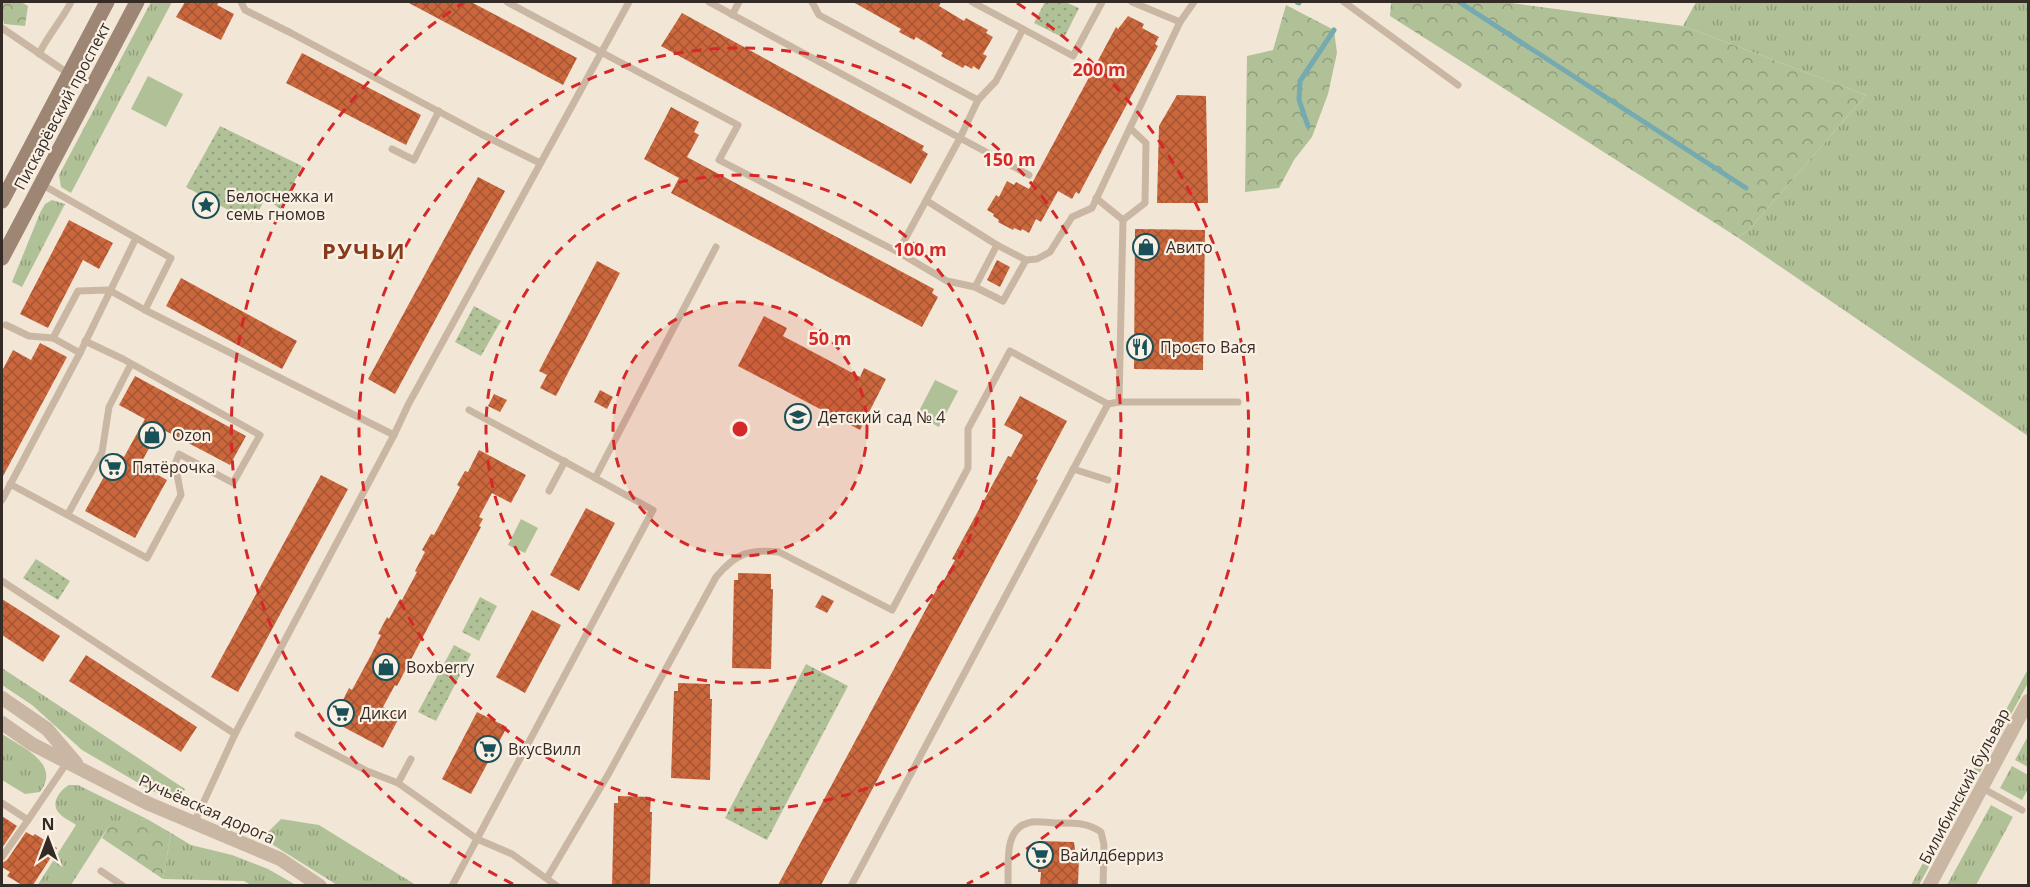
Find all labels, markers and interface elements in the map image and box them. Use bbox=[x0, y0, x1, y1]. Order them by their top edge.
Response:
street label: Пискарёвский проспект bbox=[8, 18, 116, 194]
text: 200 m bbox=[1072, 57, 1126, 81]
text: 150 m bbox=[982, 147, 1036, 171]
place label: Белоснежка и семь гномов bbox=[226, 185, 334, 225]
place icon: Белоснежка и семь гномов bbox=[191, 190, 221, 220]
shop icon: Авито bbox=[1131, 232, 1161, 262]
district label: РУЧЬИ bbox=[322, 235, 406, 265]
place label: Авито bbox=[1166, 236, 1213, 258]
text: 100 m bbox=[893, 237, 947, 261]
text: 50 m bbox=[809, 326, 851, 350]
restaurant icon: Просто Вася bbox=[1125, 332, 1155, 362]
place label: Просто Вася bbox=[1160, 336, 1256, 358]
school or university icon: Детский сад № 4 bbox=[783, 402, 813, 432]
place label: Детский сад № 4 bbox=[818, 406, 945, 428]
centre of rings bbox=[730, 419, 750, 439]
shop icon: Ozon bbox=[137, 420, 167, 450]
place label: Ozon bbox=[172, 424, 211, 446]
supermarket icon: Пятёрочка bbox=[98, 452, 128, 482]
place label: Пятёрочка bbox=[132, 456, 215, 478]
shop icon: Boxberry bbox=[371, 652, 401, 682]
place label: Boxberry bbox=[406, 656, 475, 678]
supermarket icon: Дикси bbox=[326, 698, 356, 728]
place label: Дикси bbox=[360, 702, 407, 724]
street label: Билибинский бульвар bbox=[1914, 704, 2014, 868]
supermarket icon: ВкусВилл bbox=[473, 734, 503, 764]
place label: ВкусВилл bbox=[508, 738, 581, 760]
street label: Ручьёвская дорога bbox=[135, 769, 279, 849]
north arrow bbox=[18, 809, 78, 869]
text: N bbox=[41, 813, 55, 835]
supermarket icon: Вайлдберриз bbox=[1025, 840, 1055, 870]
place label: Вайлдберриз bbox=[1060, 844, 1164, 866]

